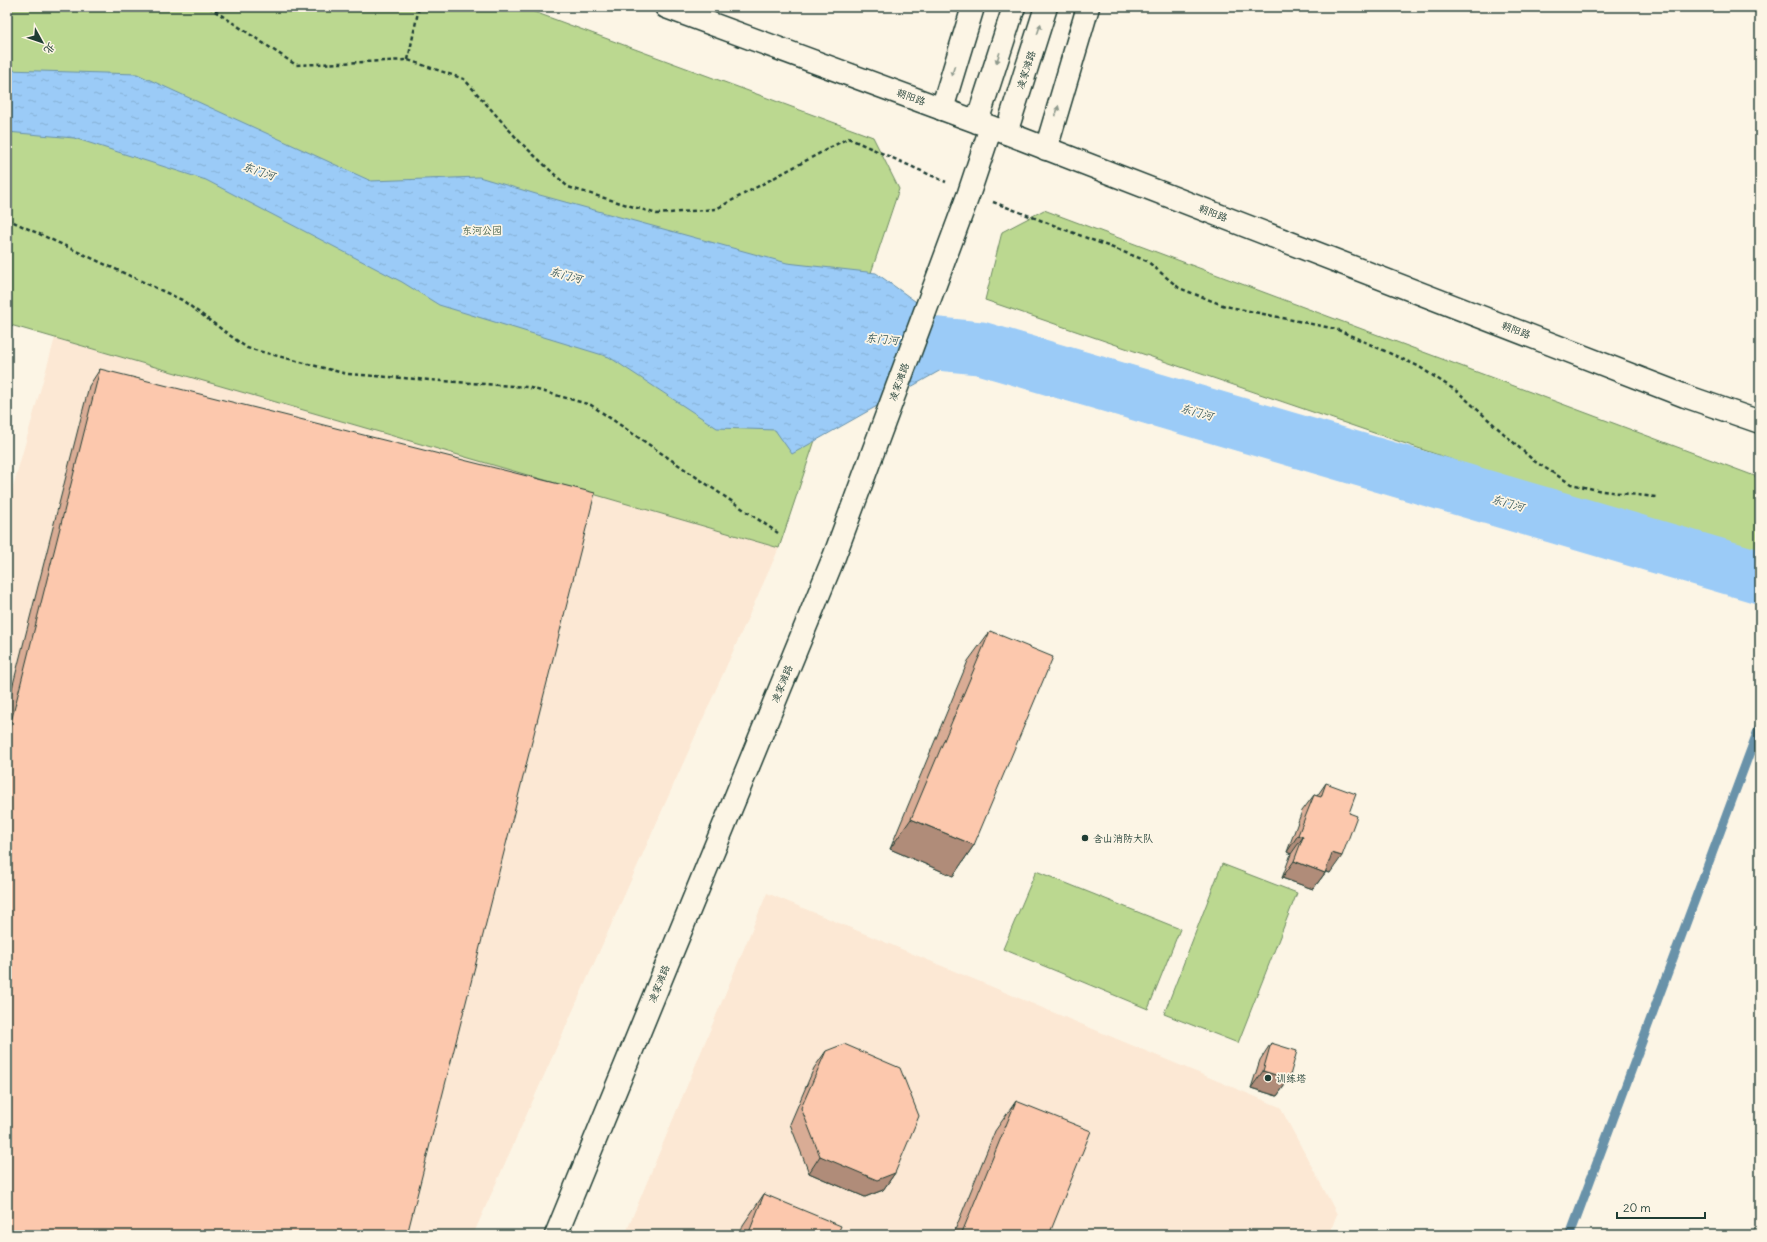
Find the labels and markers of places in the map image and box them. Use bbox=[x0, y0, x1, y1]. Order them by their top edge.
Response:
place label: 含山消防大队 bbox=[1093, 832, 1153, 845]
marker: 含山消防大队 bbox=[1080, 833, 1090, 843]
place label: 训练塔 bbox=[1276, 1072, 1306, 1085]
marker: 训练塔 bbox=[1263, 1073, 1273, 1083]

